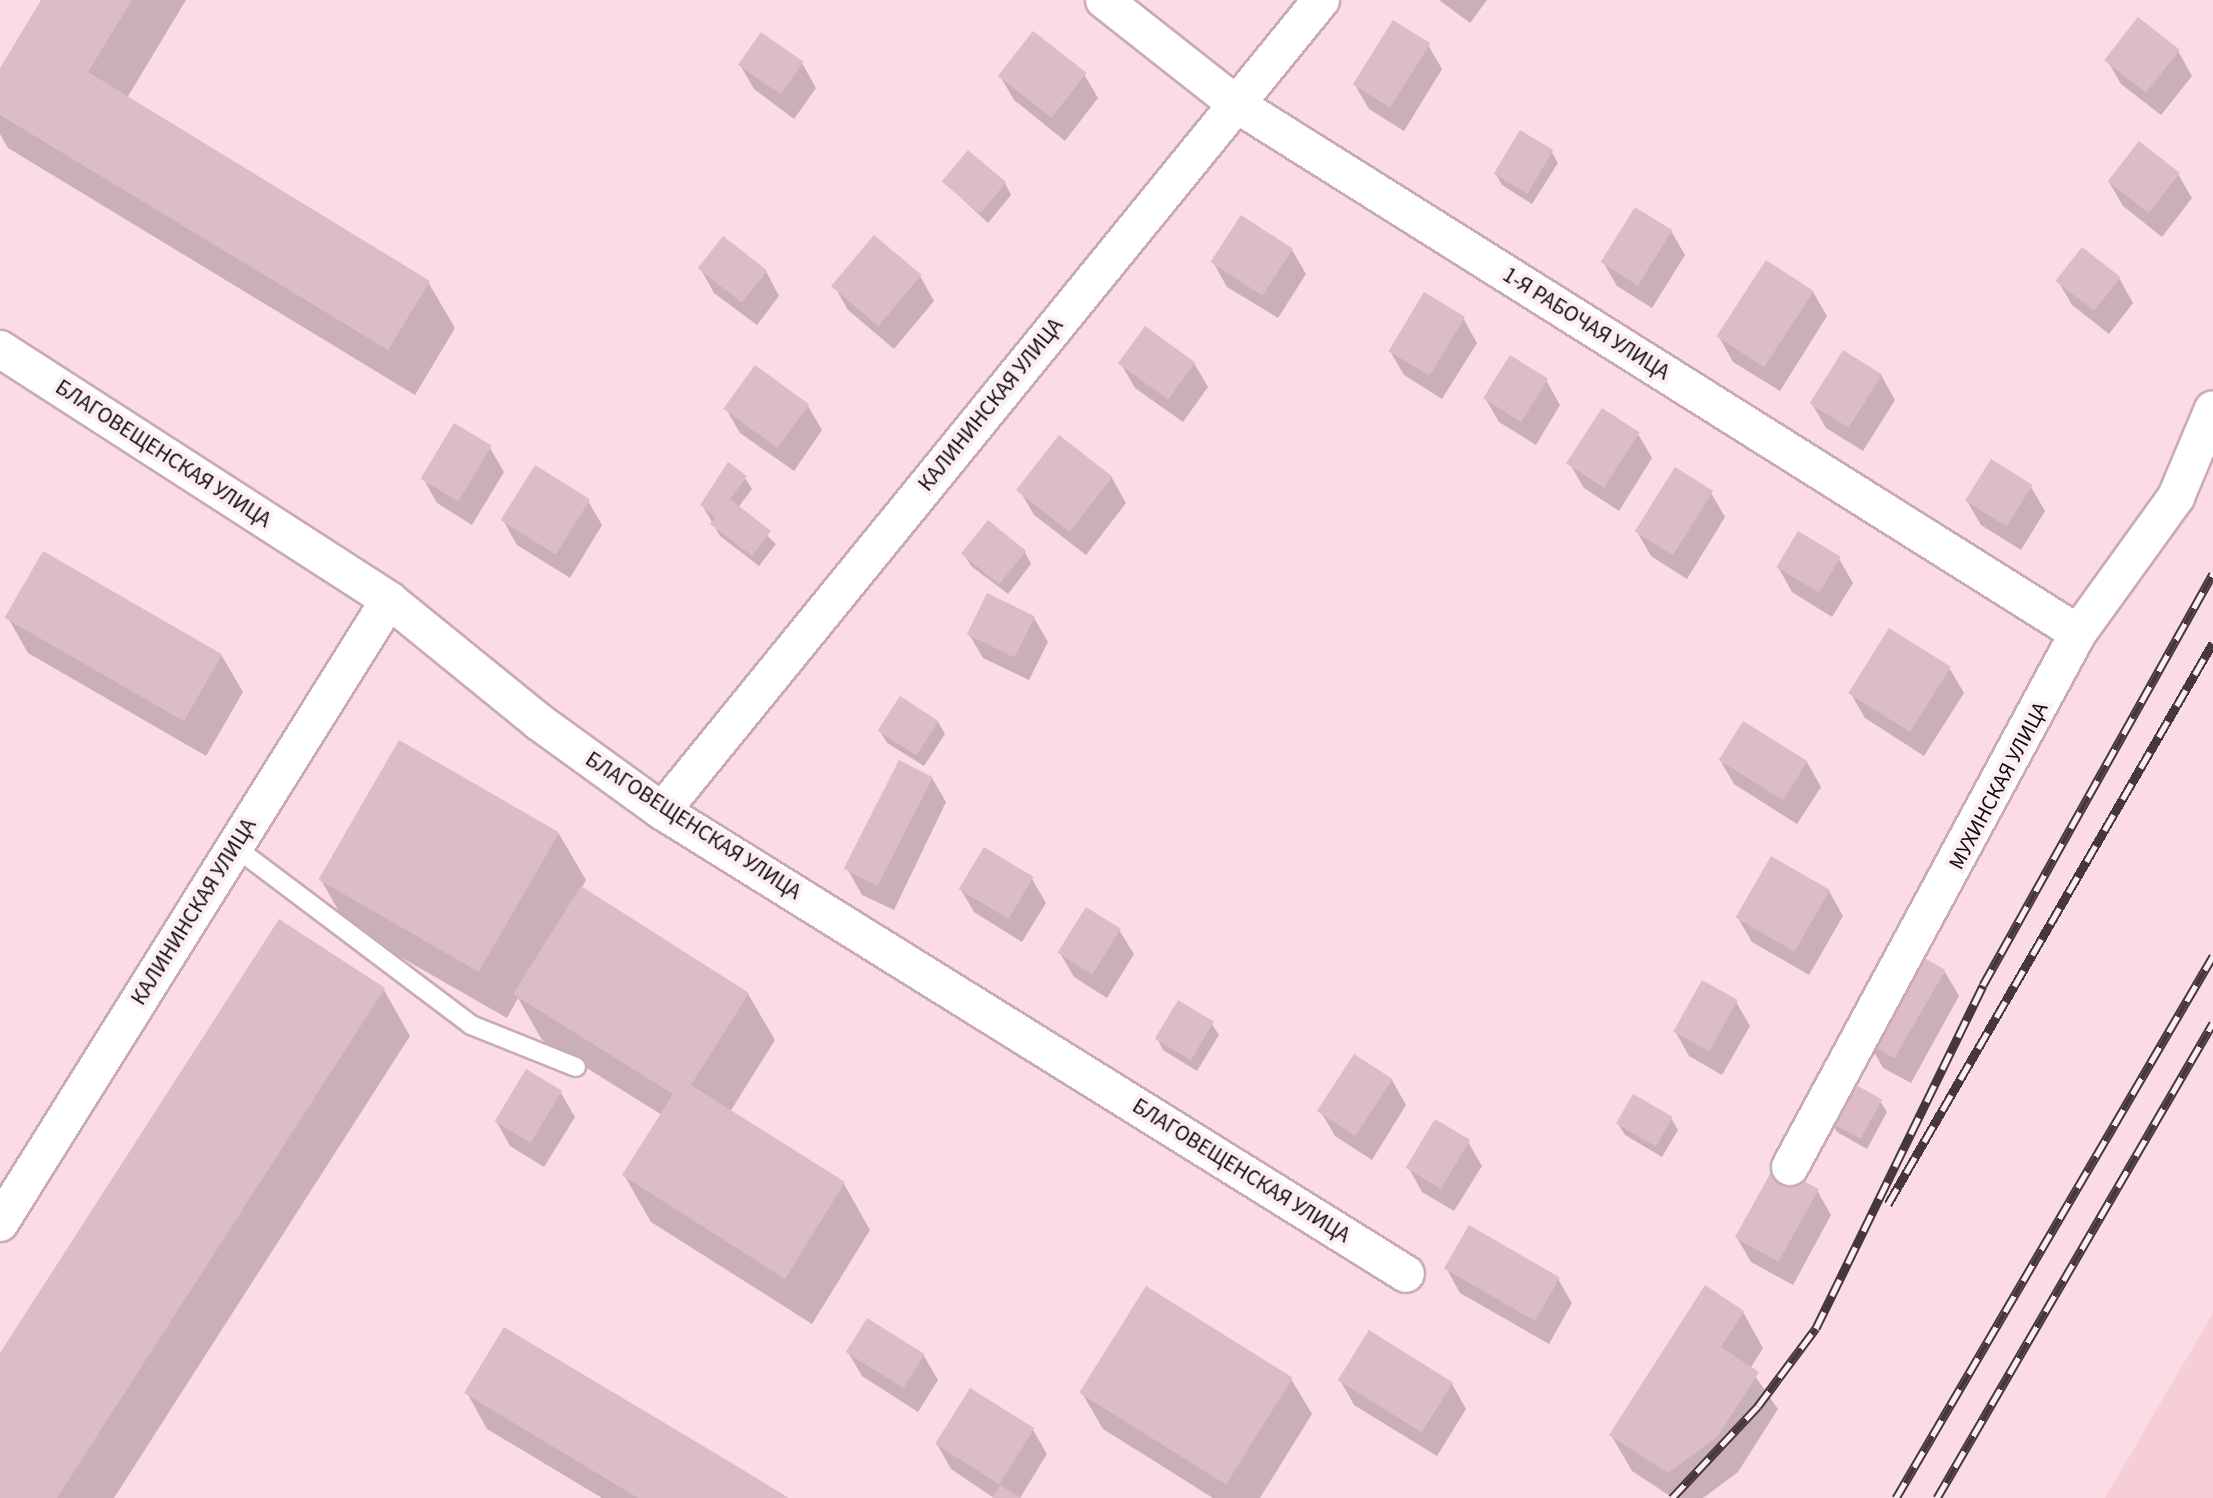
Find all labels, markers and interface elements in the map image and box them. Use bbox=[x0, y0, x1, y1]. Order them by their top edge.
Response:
street label: 1-Я РАБОЧАЯ УЛИЦА bbox=[1498, 262, 1674, 386]
street label: КАЛИНИНСКАЯ УЛИЦА bbox=[913, 313, 1069, 497]
street label: БЛАГОВЕЩЕНСКАЯ УЛИЦА bbox=[50, 374, 276, 534]
street label: МУХИНСКАЯ УЛИЦА bbox=[1944, 698, 2054, 874]
street label: БЛАГОВЕЩЕНСКАЯ УЛИЦА bbox=[580, 746, 806, 906]
street label: КАЛИНИНСКАЯ УЛИЦА bbox=[126, 814, 262, 1010]
street label: БЛАГОВЕЩЕНСКАЯ УЛИЦА bbox=[1127, 1093, 1355, 1249]

